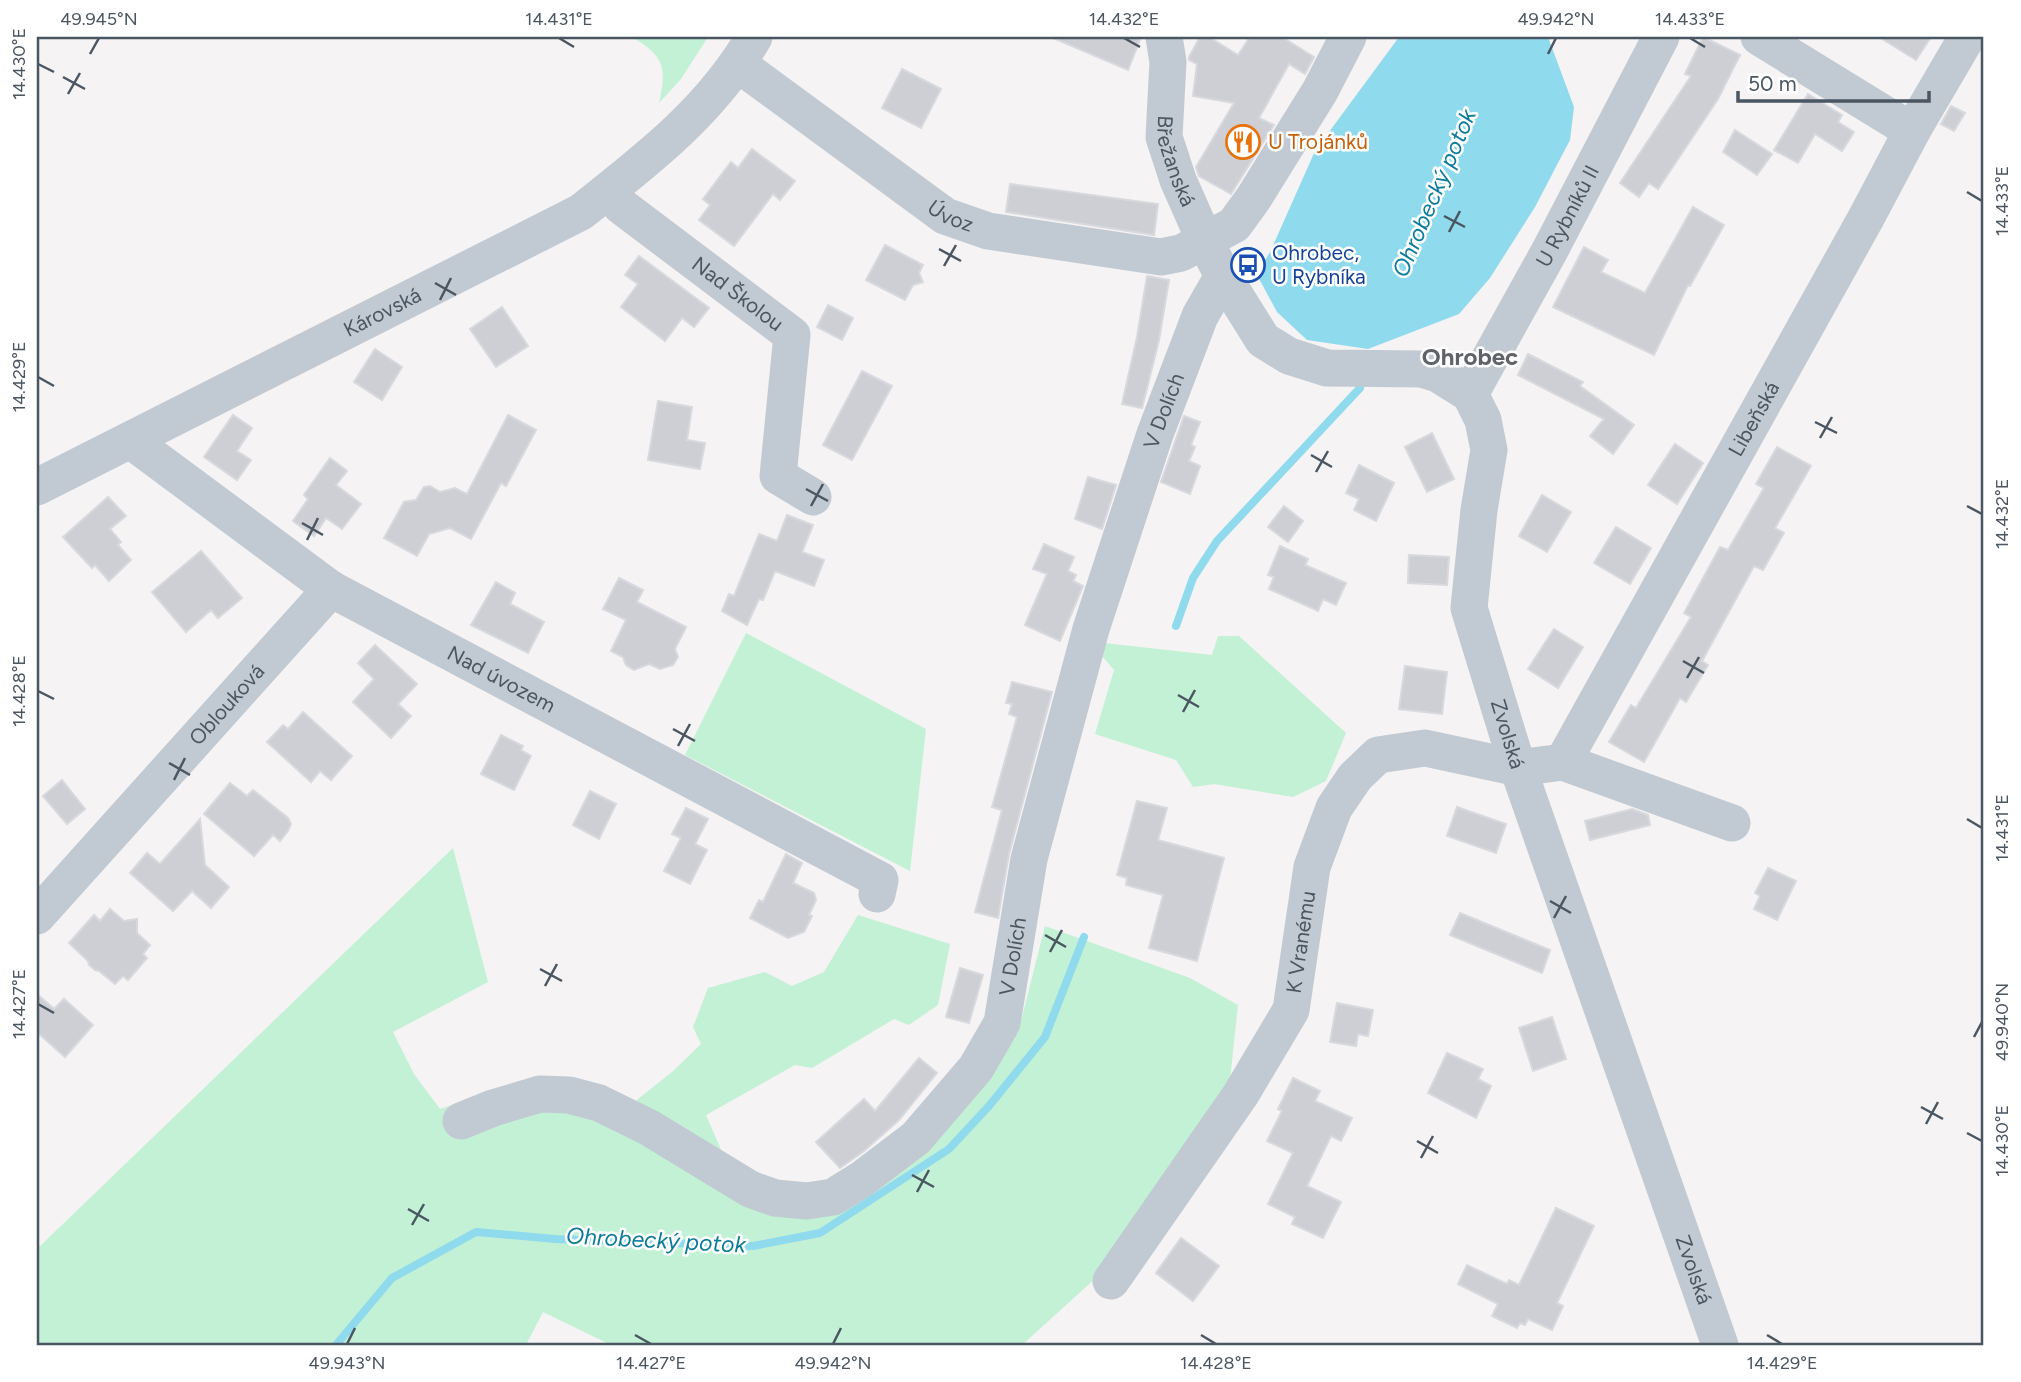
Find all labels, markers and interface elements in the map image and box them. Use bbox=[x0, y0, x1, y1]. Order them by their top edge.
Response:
text: 49.945°N bbox=[60, 8, 138, 30]
text: 14.431°E bbox=[525, 8, 593, 30]
text: 14.432°E bbox=[1089, 8, 1159, 30]
text: 49.942°N bbox=[1517, 8, 1595, 30]
text: 14.433°E bbox=[1655, 8, 1725, 30]
text: 14.430°E bbox=[8, 28, 30, 100]
scale bar bbox=[1738, 60, 1928, 104]
text: 50 m bbox=[1748, 71, 1797, 96]
water label: Ohrobecký potok bbox=[1386, 104, 1482, 281]
street label: Břežanská bbox=[1152, 115, 1201, 210]
restaurant icon: U Trojánků bbox=[1224, 123, 1262, 161]
place label: U Trojánků bbox=[1268, 129, 1368, 154]
street label: U Rybníků II bbox=[1530, 161, 1604, 271]
text: 14.433°E bbox=[1991, 166, 2013, 236]
street label: Úvoz bbox=[923, 194, 977, 237]
place label: Ohrobec, U Rybníka bbox=[1272, 240, 1366, 289]
bus stop icon: Ohrobec, U Rybníka bbox=[1229, 246, 1267, 284]
street label: Nad Školou bbox=[687, 251, 789, 336]
street label: Károvská bbox=[339, 282, 425, 342]
text: 14.429°E bbox=[8, 341, 30, 413]
district label: Ohrobec bbox=[1422, 342, 1518, 371]
street label: V Dolích bbox=[1138, 369, 1189, 452]
street label: Libeňská bbox=[1723, 377, 1784, 460]
text: 14.432°E bbox=[1991, 479, 2013, 549]
street label: Nad úvozem bbox=[443, 640, 560, 718]
text: 14.428°E bbox=[8, 655, 30, 727]
street label: Oblouková bbox=[184, 659, 269, 750]
street label: Zvolská bbox=[1486, 696, 1531, 772]
text: 14.431°E bbox=[1991, 794, 2013, 862]
street label: K Vranému bbox=[1281, 889, 1320, 995]
street label: V Dolích bbox=[994, 916, 1031, 998]
text: 14.427°E bbox=[8, 969, 30, 1039]
text: 49.940°N bbox=[1991, 983, 2013, 1061]
text: 14.430°E bbox=[1991, 1105, 2013, 1177]
water label: Ohrobecký potok bbox=[566, 1221, 747, 1259]
street label: Zvolská bbox=[1671, 1232, 1718, 1307]
text: 49.943°N bbox=[309, 1352, 385, 1374]
text: 14.427°E bbox=[616, 1352, 686, 1374]
text: 49.942°N bbox=[794, 1352, 872, 1374]
text: 14.428°E bbox=[1180, 1352, 1252, 1374]
text: 14.429°E bbox=[1746, 1352, 1818, 1374]

